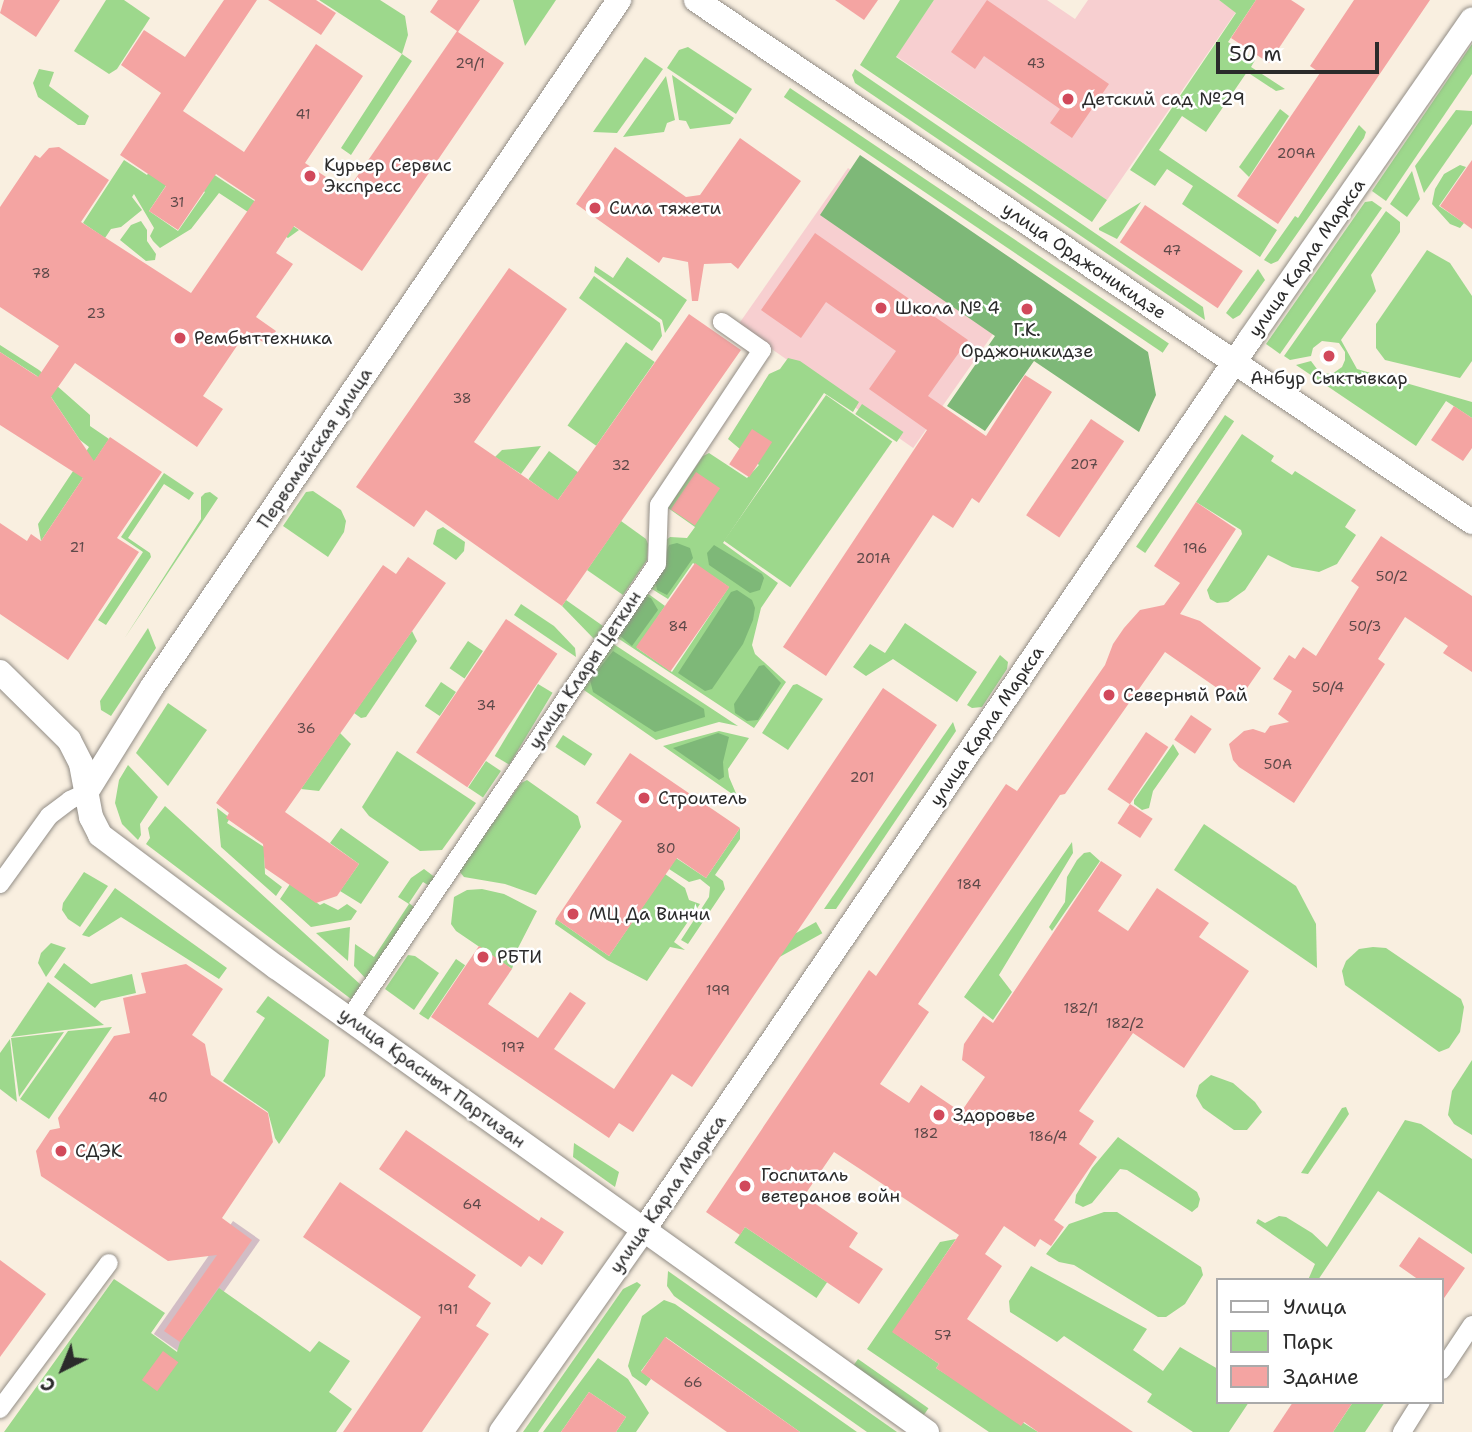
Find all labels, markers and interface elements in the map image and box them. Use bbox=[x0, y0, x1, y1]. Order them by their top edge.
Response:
scale bar bbox=[1220, 28, 1383, 72]
text: 50 m bbox=[1229, 40, 1282, 68]
house number: 29/1 bbox=[455, 55, 485, 71]
house number: 43 bbox=[1027, 55, 1045, 71]
place label: Детский сад №29 bbox=[1082, 88, 1245, 110]
marker: Детский сад №29 bbox=[1060, 91, 1076, 107]
house number: 41 bbox=[296, 106, 310, 122]
house number: 209А bbox=[1277, 145, 1315, 161]
place label: Курьер Сервис Экспресс bbox=[324, 155, 452, 198]
marker: Курьер Сервис Экспресс bbox=[302, 168, 318, 184]
street label: улица Карла Маркса bbox=[1244, 175, 1370, 341]
house number: 31 bbox=[170, 194, 184, 210]
place label: Сила тяжети bbox=[609, 197, 721, 219]
street label: улица Орджоникидзе bbox=[998, 198, 1170, 324]
marker: Сила тяжети bbox=[587, 200, 603, 216]
house number: 47 bbox=[1163, 242, 1181, 258]
house number: 78 bbox=[31, 265, 51, 281]
place label: Школа № 4 bbox=[895, 297, 1000, 319]
marker: Школа № 4 bbox=[873, 300, 889, 316]
marker: Г.К. Орджоникидзе bbox=[1019, 301, 1035, 317]
house number: 23 bbox=[87, 305, 105, 321]
place label: Г.К. Орджоникидзе bbox=[961, 320, 1093, 362]
place label: Рембыттехника bbox=[194, 327, 332, 349]
marker: Рембыттехника bbox=[172, 330, 188, 346]
marker: Анбур Сыктывкар bbox=[1321, 348, 1337, 364]
street label: Первомайская улица bbox=[253, 364, 377, 532]
place label: Анбур Сыктывкар bbox=[1250, 367, 1408, 389]
house number: 38 bbox=[452, 390, 472, 406]
house number: 207 bbox=[1070, 456, 1098, 472]
house number: 32 bbox=[612, 457, 630, 473]
house number: 21 bbox=[70, 539, 84, 555]
house number: 196 bbox=[1183, 540, 1207, 556]
house number: 201А bbox=[856, 550, 890, 566]
house number: 50/2 bbox=[1376, 568, 1408, 584]
street label: улица Клары Цеткин bbox=[524, 587, 646, 753]
house number: 84 bbox=[668, 618, 688, 634]
house number: 50/3 bbox=[1349, 618, 1381, 634]
street label: улица Карла Маркса bbox=[925, 642, 1049, 810]
house number: 50/4 bbox=[1312, 679, 1344, 695]
place label: Северный Рай bbox=[1123, 684, 1248, 706]
marker: Северный Рай bbox=[1101, 687, 1117, 703]
house number: 34 bbox=[476, 697, 496, 713]
house number: 36 bbox=[296, 720, 316, 736]
house number: 50А bbox=[1264, 756, 1292, 772]
house number: 201 bbox=[850, 769, 874, 785]
place label: Строитель bbox=[658, 787, 747, 809]
marker: Строитель bbox=[636, 790, 652, 806]
house number: 80 bbox=[656, 840, 676, 856]
house number: 184 bbox=[957, 876, 981, 892]
place label: МЦ Да Винчи bbox=[589, 903, 710, 925]
marker: МЦ Да Винчи bbox=[563, 904, 583, 924]
place label: РБТИ bbox=[497, 946, 542, 968]
marker: РБТИ bbox=[475, 949, 491, 965]
house number: 199 bbox=[706, 982, 730, 998]
house number: 182/1 bbox=[1064, 1000, 1098, 1016]
street label: улица Красных Партизан bbox=[335, 1003, 529, 1153]
house number: 182/2 bbox=[1106, 1015, 1144, 1031]
house number: 197 bbox=[501, 1039, 525, 1055]
house number: 40 bbox=[148, 1089, 168, 1105]
place label: Здоровье bbox=[953, 1104, 1035, 1126]
marker: Здоровье bbox=[931, 1107, 947, 1123]
street label: улица Карла Маркса bbox=[605, 1111, 731, 1277]
house number: 182 bbox=[914, 1125, 938, 1141]
house number: 186/4 bbox=[1029, 1128, 1067, 1144]
place label: СДЭК bbox=[75, 1140, 122, 1162]
marker: СДЭК bbox=[53, 1143, 69, 1159]
place label: Госпиталь ветеранов войн bbox=[761, 1165, 900, 1208]
marker: Госпиталь ветеранов войн bbox=[735, 1176, 755, 1196]
house number: 64 bbox=[462, 1196, 482, 1212]
legend bbox=[1216, 1278, 1444, 1404]
text: Улица bbox=[1283, 1293, 1346, 1321]
house number: 191 bbox=[438, 1301, 458, 1317]
house number: 57 bbox=[934, 1327, 952, 1343]
text: Парк bbox=[1283, 1328, 1333, 1356]
north arrow bbox=[28, 1334, 98, 1404]
text: Здание bbox=[1283, 1363, 1359, 1391]
text: С bbox=[36, 1372, 61, 1398]
house number: 66 bbox=[683, 1374, 703, 1390]

